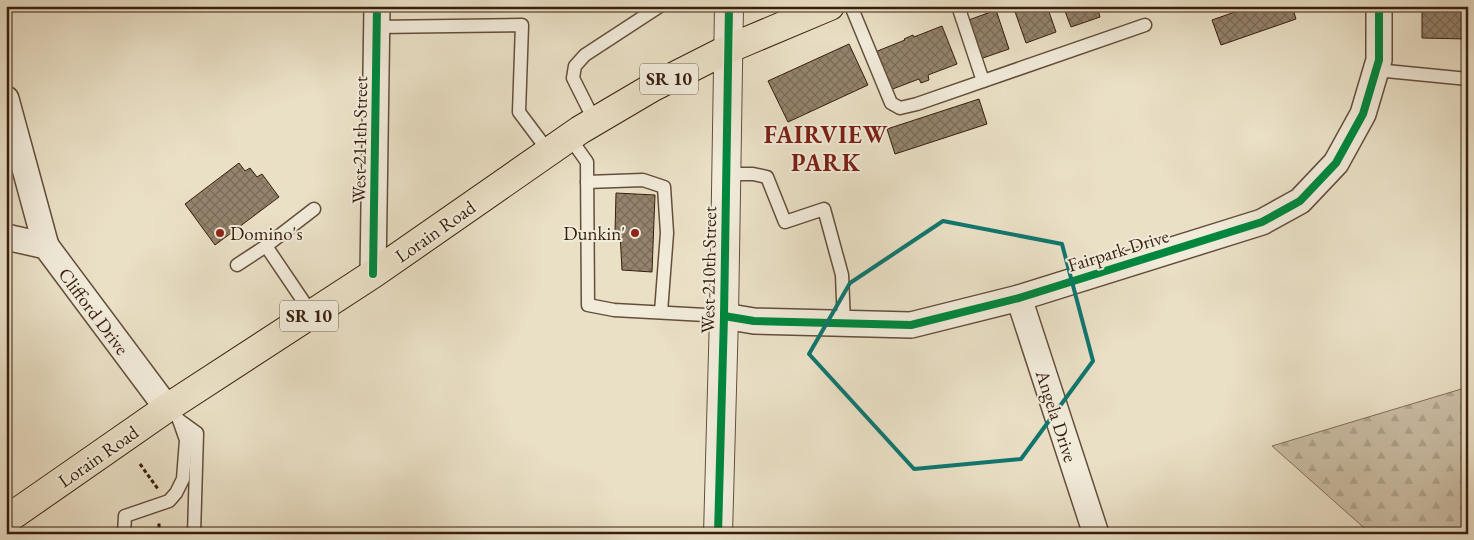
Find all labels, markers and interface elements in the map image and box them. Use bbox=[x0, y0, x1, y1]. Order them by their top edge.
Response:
road number: SR 10 bbox=[640, 64, 698, 95]
street label: West 211th Street bbox=[346, 76, 373, 204]
district label: FAIRVIEW PARK bbox=[764, 119, 888, 178]
street label: Lorain Road bbox=[390, 194, 481, 268]
street label: West 210th Street bbox=[695, 206, 722, 334]
place label: Domino's bbox=[230, 221, 303, 246]
place label: Dunkin' bbox=[563, 221, 625, 246]
street label: Fairpark Drive bbox=[1065, 223, 1172, 278]
marker: Domino's bbox=[214, 227, 226, 239]
marker: Dunkin' bbox=[629, 227, 641, 239]
street label: Clifford Drive bbox=[53, 263, 135, 360]
road number: SR 10 bbox=[280, 300, 338, 332]
street label: Angela Drive bbox=[1030, 366, 1083, 465]
street label: Lorain Road bbox=[53, 419, 144, 493]

